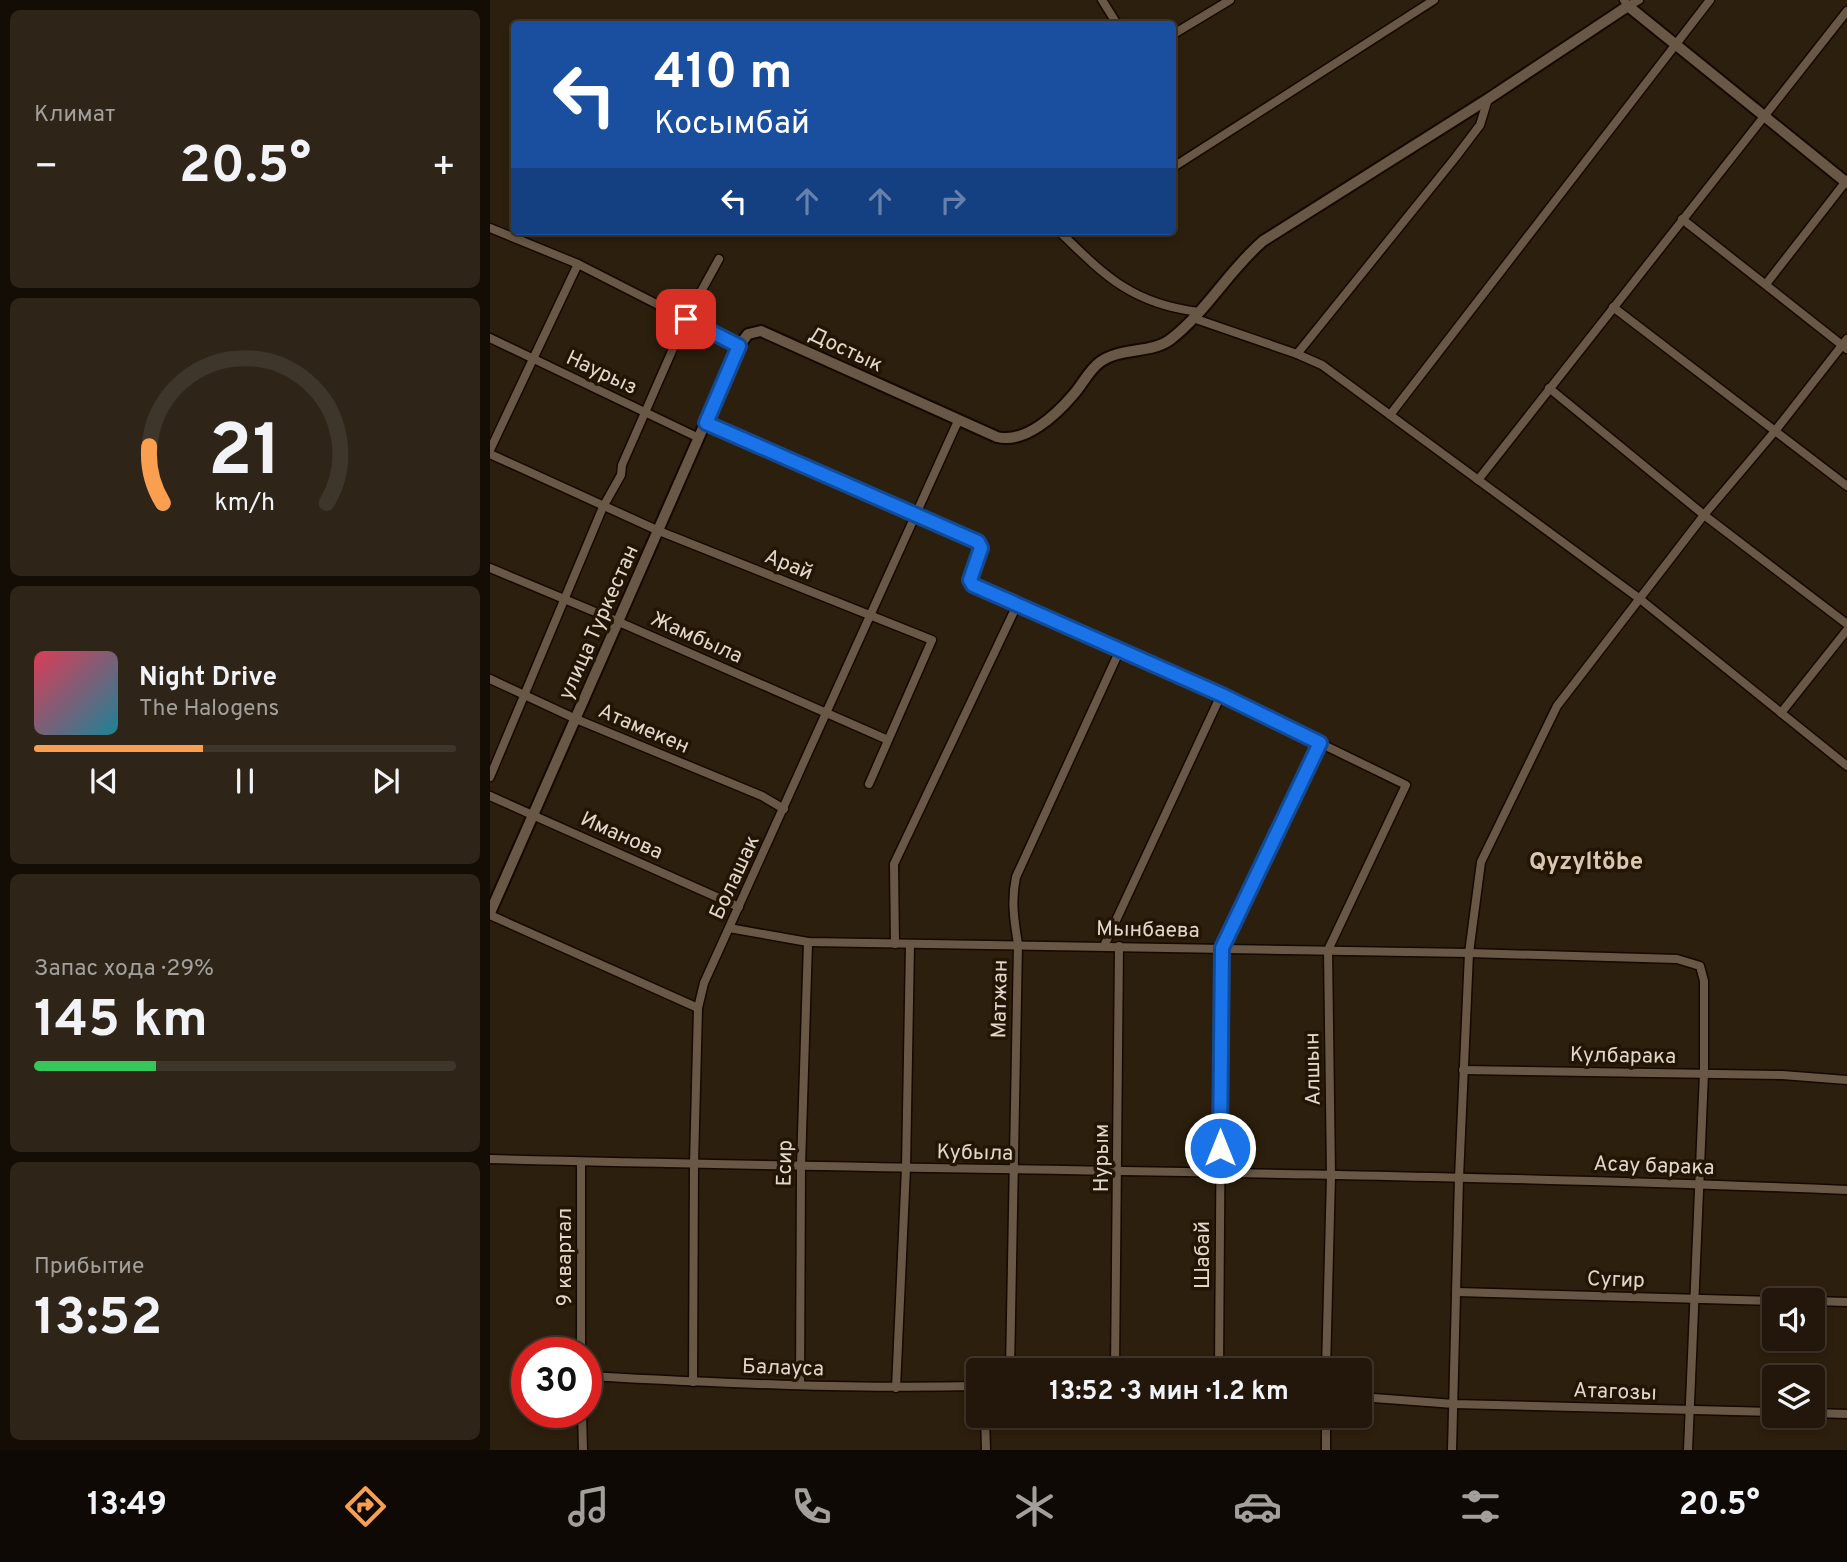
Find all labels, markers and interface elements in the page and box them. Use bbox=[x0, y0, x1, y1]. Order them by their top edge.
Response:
text: 410 m bbox=[654, 44, 792, 106]
icon: left bbox=[539, 49, 630, 140]
text: Климат bbox=[34, 101, 115, 130]
text: Косымбай bbox=[654, 105, 810, 145]
text: 20.5° bbox=[179, 135, 311, 201]
text: − bbox=[34, 144, 59, 193]
text: + bbox=[431, 144, 456, 193]
icon: left bbox=[715, 182, 753, 220]
icon: ahead bbox=[788, 182, 826, 220]
icon: ahead bbox=[861, 182, 899, 220]
icon: right bbox=[934, 182, 972, 220]
pin bbox=[656, 289, 716, 349]
icon: arrive bbox=[667, 300, 705, 338]
street label: Достык bbox=[804, 321, 887, 379]
street label: Наурыз bbox=[561, 345, 641, 402]
text: 21 bbox=[208, 409, 282, 501]
text: km/h bbox=[215, 488, 275, 520]
street label: улица Туркестан bbox=[553, 541, 646, 704]
street label: Арай bbox=[760, 544, 817, 587]
street label: Жамбыла bbox=[646, 606, 747, 671]
text: Night Drive bbox=[139, 662, 277, 695]
text: The Halogens bbox=[139, 695, 279, 724]
street label: Атамекен bbox=[594, 698, 693, 761]
icon: previous bbox=[85, 762, 123, 800]
icon: pause bbox=[226, 762, 264, 800]
icon: next bbox=[367, 762, 405, 800]
street label: Иманова bbox=[576, 806, 667, 867]
street label: Болашак bbox=[704, 831, 767, 924]
district label: Qyzyltöbe bbox=[1529, 848, 1643, 878]
street label: Мынбаева bbox=[1096, 916, 1200, 945]
text: Запас хода · 29% bbox=[34, 955, 214, 984]
street label: Матжан bbox=[986, 959, 1015, 1039]
text: 145 km bbox=[34, 989, 208, 1055]
street label: Алшын bbox=[1299, 1032, 1328, 1106]
street label: Кулбарака bbox=[1570, 1042, 1676, 1071]
position arrow bbox=[1183, 1111, 1257, 1185]
street label: Нурым bbox=[1089, 1124, 1116, 1192]
street label: Есир bbox=[772, 1139, 799, 1187]
street label: Кубыла bbox=[936, 1139, 1013, 1168]
street label: Асау барака bbox=[1593, 1151, 1715, 1182]
street label: 9 квартал bbox=[552, 1208, 579, 1306]
street label: Шабай bbox=[1190, 1221, 1217, 1289]
text: Прибытие bbox=[34, 1253, 144, 1282]
street label: Сугир bbox=[1587, 1266, 1645, 1295]
text: 13:52 bbox=[34, 1287, 162, 1353]
map controls bbox=[1762, 1288, 1825, 1428]
button: sound bbox=[1762, 1288, 1825, 1351]
speed limit sign: 30 bbox=[511, 1337, 602, 1428]
street label: Балауса bbox=[741, 1354, 824, 1383]
button: layers bbox=[1762, 1365, 1825, 1428]
text: 13:52 · 3 мин · 1.2 km bbox=[1049, 1376, 1289, 1409]
street label: Атагозы bbox=[1573, 1378, 1657, 1407]
icon: directions bbox=[341, 1482, 390, 1531]
icon: music bbox=[564, 1482, 613, 1531]
icon: phone bbox=[787, 1482, 836, 1531]
icon: climate bbox=[1010, 1482, 1059, 1531]
icon: car bbox=[1233, 1482, 1282, 1531]
icon: filters bbox=[1456, 1482, 1505, 1531]
text: 13:49 bbox=[87, 1486, 167, 1526]
text: 20.5° bbox=[1679, 1486, 1760, 1526]

